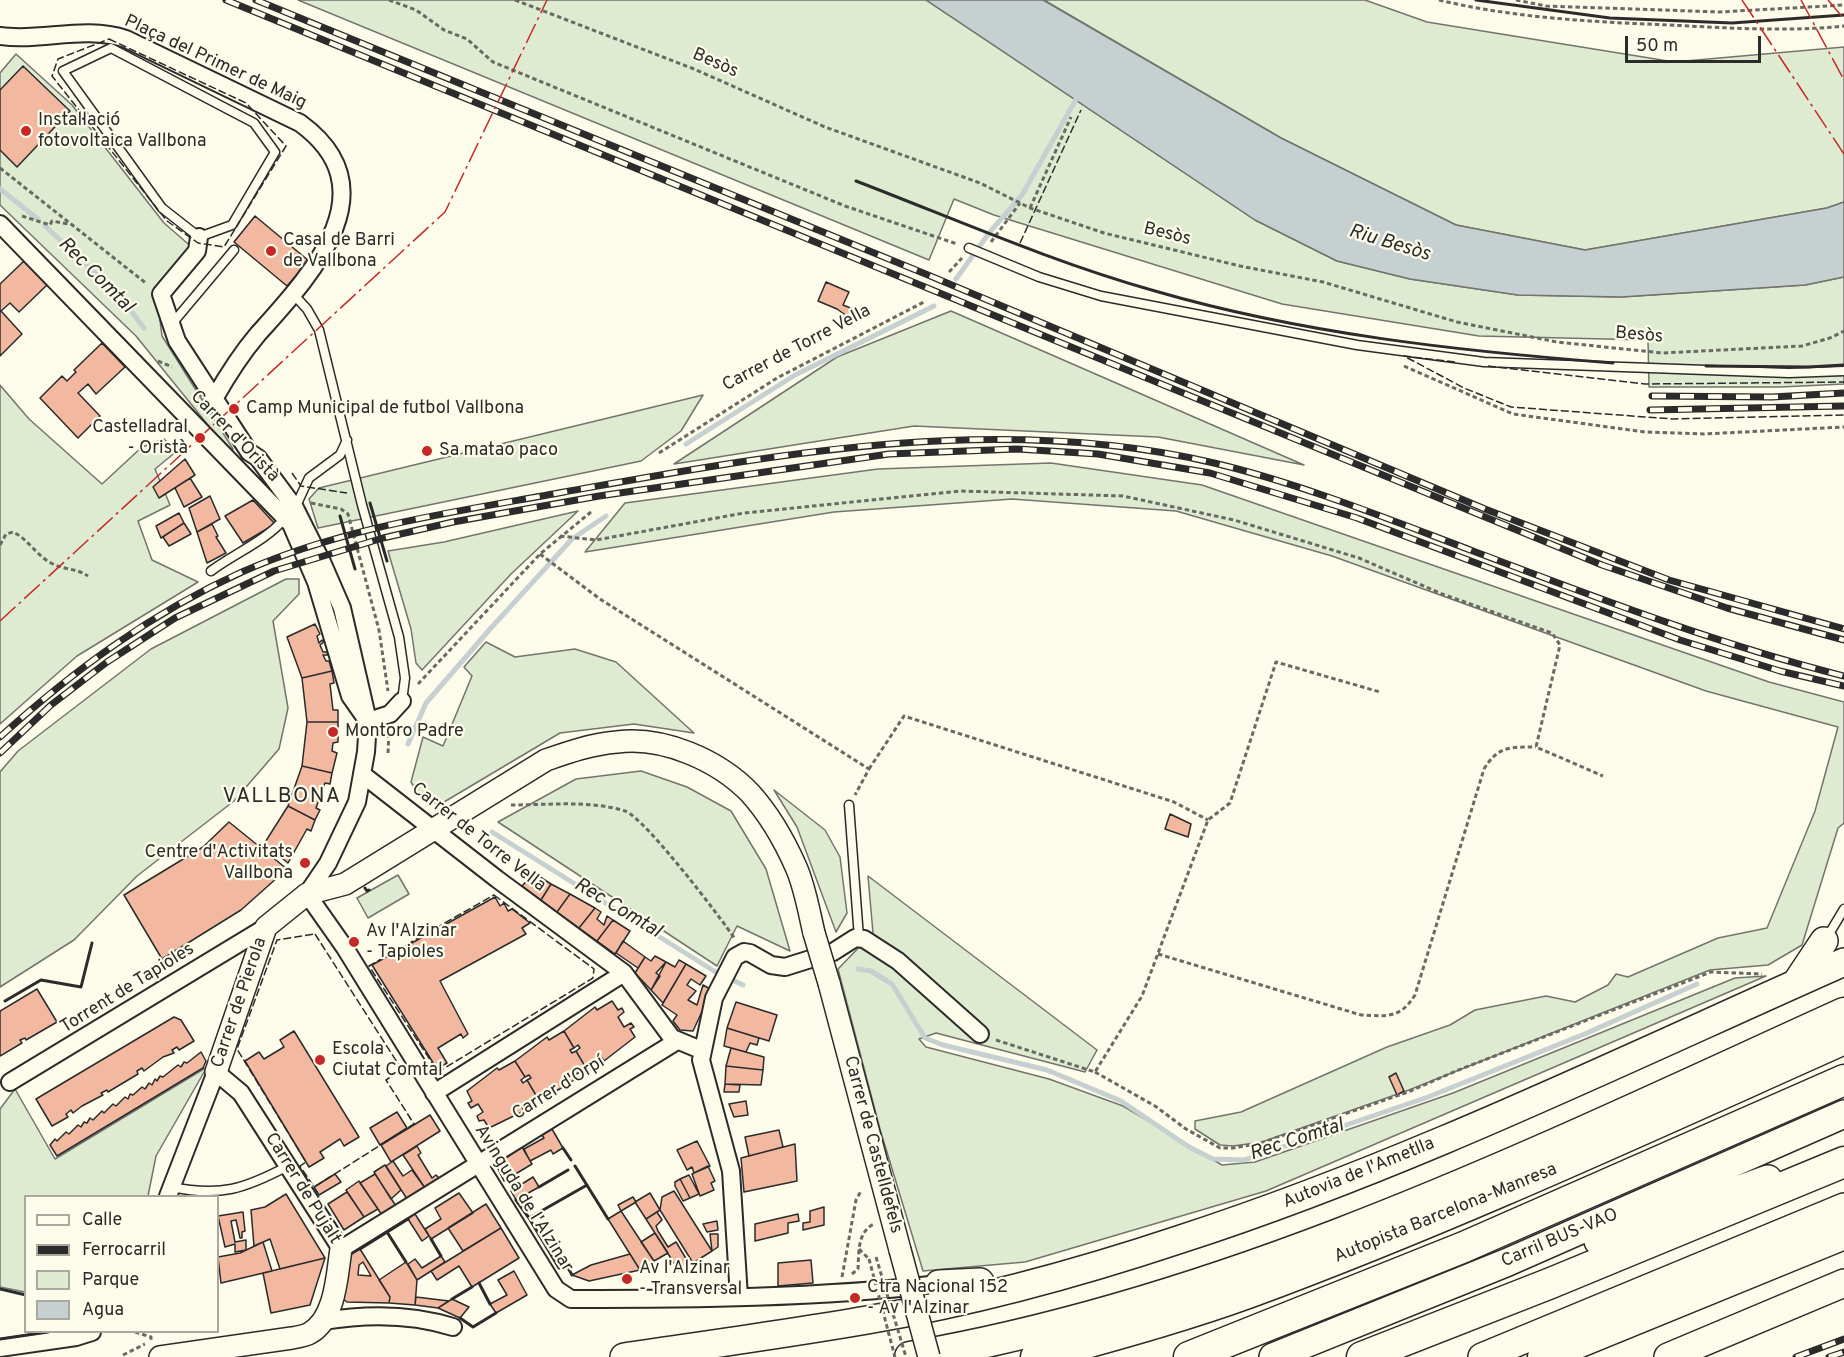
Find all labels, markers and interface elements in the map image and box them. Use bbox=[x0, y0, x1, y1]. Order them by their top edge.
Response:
street label: Plaça del Primer de Maig bbox=[120, 11, 310, 115]
scale bar bbox=[1628, 24, 1764, 62]
text: 50 m bbox=[1636, 35, 1678, 58]
street label: Besòs bbox=[689, 44, 741, 84]
place label: Instal·lació fotovoltaica Vallbona bbox=[38, 110, 206, 152]
marker: Instal·lació fotovoltaica Vallbona bbox=[19, 124, 33, 138]
street label: Besòs bbox=[1141, 219, 1193, 251]
water label: Riu Besòs bbox=[1345, 220, 1433, 268]
place label: Casal de Barri de Vallbona bbox=[283, 230, 395, 272]
water label: Rec Comtal bbox=[52, 233, 138, 319]
marker: Casal de Barri de Vallbona bbox=[264, 244, 278, 258]
street label: Carrer de Torre Vella bbox=[719, 301, 875, 397]
street label: Besòs bbox=[1614, 323, 1664, 349]
street label: Carrer d'Oristà bbox=[185, 387, 283, 487]
place label: Camp Municipal de futbol Vallbona bbox=[246, 398, 524, 420]
marker: Camp Municipal de futbol Vallbona bbox=[227, 402, 241, 416]
place label: Castelladral - Oristà bbox=[92, 417, 188, 460]
marker: Castelladral - Oristà bbox=[193, 431, 207, 445]
place label: Sa matao paco bbox=[439, 440, 558, 462]
marker: Sa matao paco bbox=[420, 444, 434, 458]
place label: Montoro Padre bbox=[345, 721, 464, 743]
marker: Montoro Padre bbox=[326, 725, 340, 739]
street label: Carrer de Torre Vella bbox=[406, 779, 550, 897]
district label: VALLBONA bbox=[223, 785, 341, 811]
place label: Centre d'Activitats Vallbona bbox=[144, 842, 293, 884]
marker: Centre d'Activitats Vallbona bbox=[298, 856, 312, 870]
water label: Rec Comtal bbox=[569, 874, 665, 944]
place label: Av l'Alzinar - Tapioles bbox=[366, 921, 457, 964]
street label: Carrer de Pierola bbox=[208, 935, 272, 1071]
marker: Av l'Alzinar - Tapioles bbox=[347, 935, 361, 949]
street label: Torrent de Tapioles bbox=[57, 939, 199, 1039]
place label: Escola Ciutat Comtal bbox=[332, 1039, 443, 1082]
street label: Carrer d'Orpí bbox=[509, 1052, 609, 1126]
marker: Escola Ciutat Comtal bbox=[313, 1053, 327, 1067]
street label: Carrer de Castelldefels bbox=[838, 1054, 906, 1236]
water label: Rec Comtal bbox=[1247, 1114, 1347, 1168]
street label: Avinguda de l'Alzinar bbox=[469, 1121, 577, 1277]
street label: Carrer de Pujalt bbox=[259, 1129, 345, 1249]
street label: Autovia de l'Ametlla bbox=[1280, 1134, 1438, 1214]
street label: Autopista Barcelona-Manresa bbox=[1331, 1159, 1561, 1269]
legend bbox=[24, 1195, 219, 1333]
street label: Carril BUS-VAO bbox=[1498, 1205, 1622, 1273]
text: Calle bbox=[82, 1209, 122, 1232]
text: Ferrocarril bbox=[82, 1239, 166, 1262]
place label: Av l'Alzinar - Transversal bbox=[639, 1258, 742, 1300]
text: Parque bbox=[82, 1269, 139, 1292]
marker: Av l'Alzinar - Transversal bbox=[620, 1272, 634, 1286]
place label: Ctra Nacional 152 - Av l'Alzinar bbox=[867, 1277, 1008, 1320]
marker: Ctra Nacional 152 - Av l'Alzinar bbox=[848, 1291, 862, 1305]
text: Agua bbox=[82, 1299, 124, 1322]

